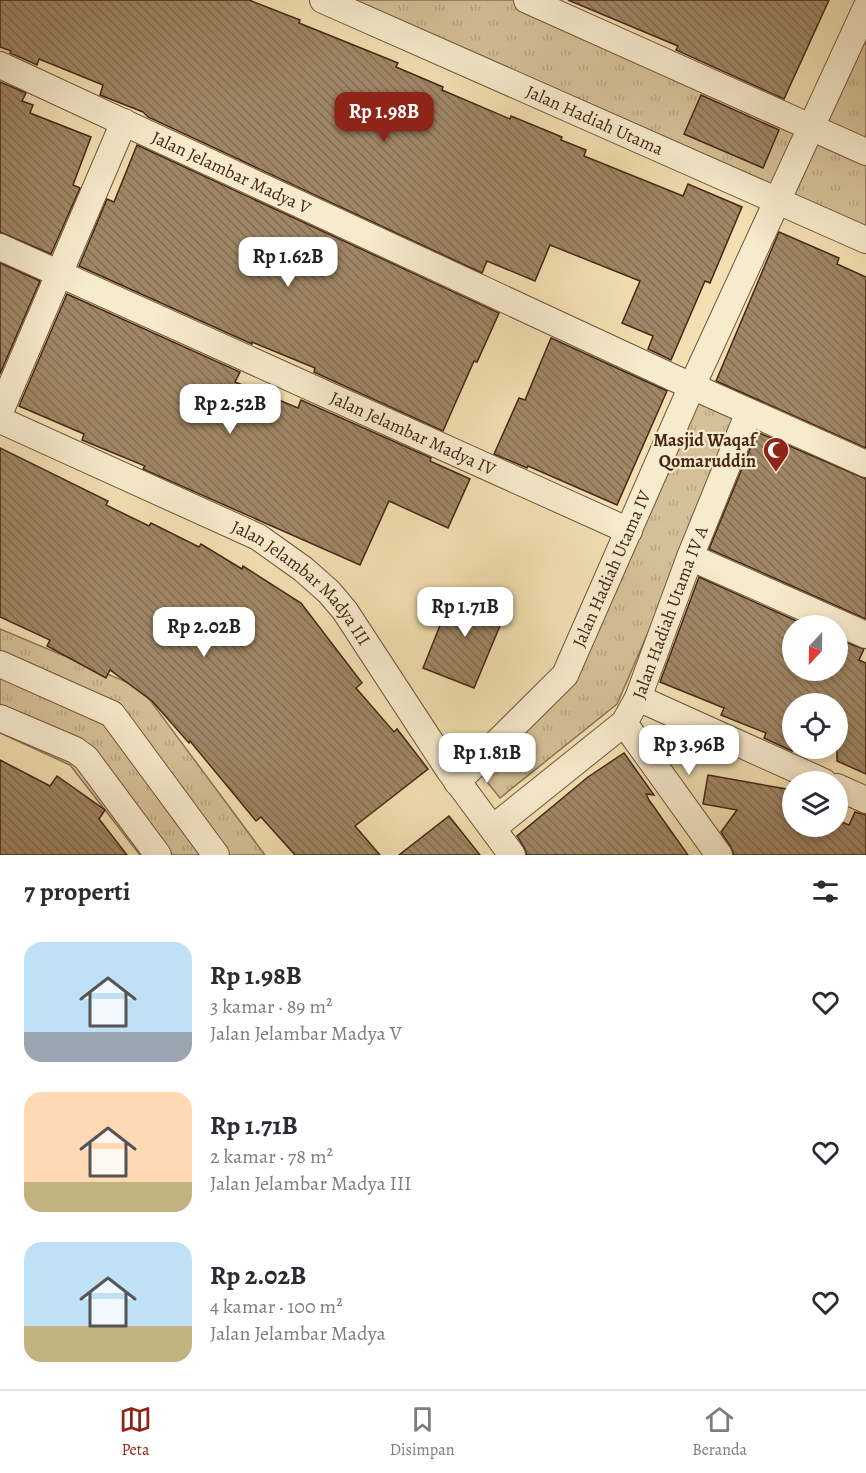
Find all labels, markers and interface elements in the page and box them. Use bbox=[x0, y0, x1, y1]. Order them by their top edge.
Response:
street label: Jalan Hadiah Utama bbox=[522, 79, 668, 161]
pin: Rp 1.98B bbox=[322, 92, 446, 143]
text: Rp 1.98B bbox=[349, 98, 419, 125]
street label: Jalan Jelambar Madya V bbox=[148, 125, 315, 220]
pin: Rp 1.62B bbox=[226, 237, 350, 288]
text: Rp 1.62B bbox=[253, 243, 323, 270]
pin: Rp 2.52B bbox=[168, 384, 292, 435]
street label: Jalan Jelambar Madya IV bbox=[326, 386, 500, 481]
text: Rp 2.52B bbox=[194, 390, 266, 417]
place label: Masjid Waqaf Qomaruddin bbox=[653, 428, 759, 473]
mosque icon: Masjid Waqaf Qomaruddin bbox=[761, 435, 791, 473]
street label: Jalan Hadiah Utama IV bbox=[567, 487, 657, 651]
street label: Jalan Jelambar Madya III bbox=[228, 515, 376, 650]
street label: Jalan Hadiah Utama IV A bbox=[627, 522, 714, 702]
pin: Rp 1.71B bbox=[403, 587, 527, 638]
text: Rp 1.71B bbox=[431, 593, 499, 620]
pin: Rp 2.02B bbox=[142, 607, 266, 658]
text: Rp 2.02B bbox=[167, 613, 241, 640]
north arrow bbox=[782, 615, 848, 681]
map controls bbox=[782, 615, 848, 837]
button: locate bbox=[782, 693, 848, 759]
pin: Rp 3.96B bbox=[627, 725, 751, 776]
text: Rp 3.96B bbox=[653, 731, 725, 758]
pin: Rp 1.81B bbox=[425, 733, 549, 784]
text: Rp 1.81B bbox=[453, 739, 521, 766]
button: layers bbox=[782, 771, 848, 837]
text: 7 properti bbox=[24, 874, 130, 909]
icon: filters bbox=[809, 875, 842, 908]
text: Rp 1.98B bbox=[210, 958, 302, 993]
icon: home bbox=[72, 966, 144, 1038]
icon: heart bbox=[809, 986, 842, 1019]
text: 3 kamar · 89 m² bbox=[210, 993, 333, 1020]
text: Jalan Jelambar Madya V bbox=[210, 1020, 402, 1047]
text: Rp 1.71B bbox=[210, 1108, 298, 1143]
icon: home bbox=[72, 1116, 144, 1188]
icon: heart bbox=[809, 1136, 842, 1169]
text: 2 kamar · 78 m² bbox=[210, 1143, 333, 1170]
text: Jalan Jelambar Madya III bbox=[210, 1170, 411, 1197]
text: Rp 2.02B bbox=[210, 1258, 306, 1293]
icon: home bbox=[72, 1266, 144, 1338]
icon: heart bbox=[809, 1286, 842, 1319]
text: 4 kamar · 100 m² bbox=[210, 1293, 343, 1320]
text: Jalan Jelambar Madya bbox=[210, 1320, 386, 1347]
tab: Peta bbox=[119, 1403, 152, 1461]
tab: Disimpan bbox=[390, 1403, 454, 1461]
tab: Beranda bbox=[692, 1403, 747, 1461]

